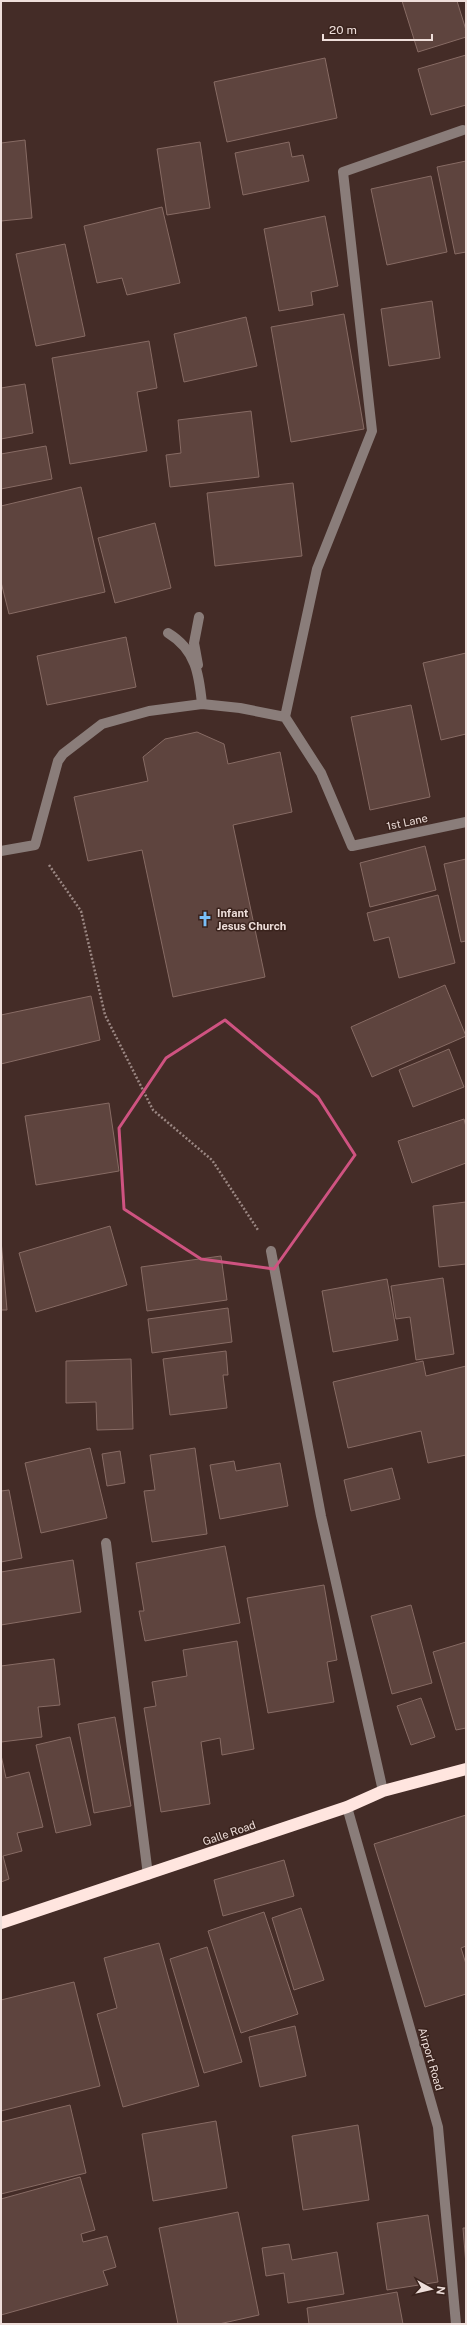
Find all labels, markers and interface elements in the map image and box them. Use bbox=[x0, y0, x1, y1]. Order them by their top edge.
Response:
scale bar bbox=[323, 16, 432, 42]
text: 20 m bbox=[329, 23, 357, 37]
street label: 1st Lane bbox=[385, 812, 429, 832]
place label: Infant Jesus Church bbox=[217, 907, 286, 932]
church icon: Infant Jesus Church bbox=[196, 910, 214, 928]
street label: Galle Road bbox=[201, 1818, 257, 1848]
street label: Airport Road bbox=[416, 2026, 446, 2092]
north arrow bbox=[411, 2269, 451, 2309]
text: N bbox=[434, 2285, 447, 2295]

